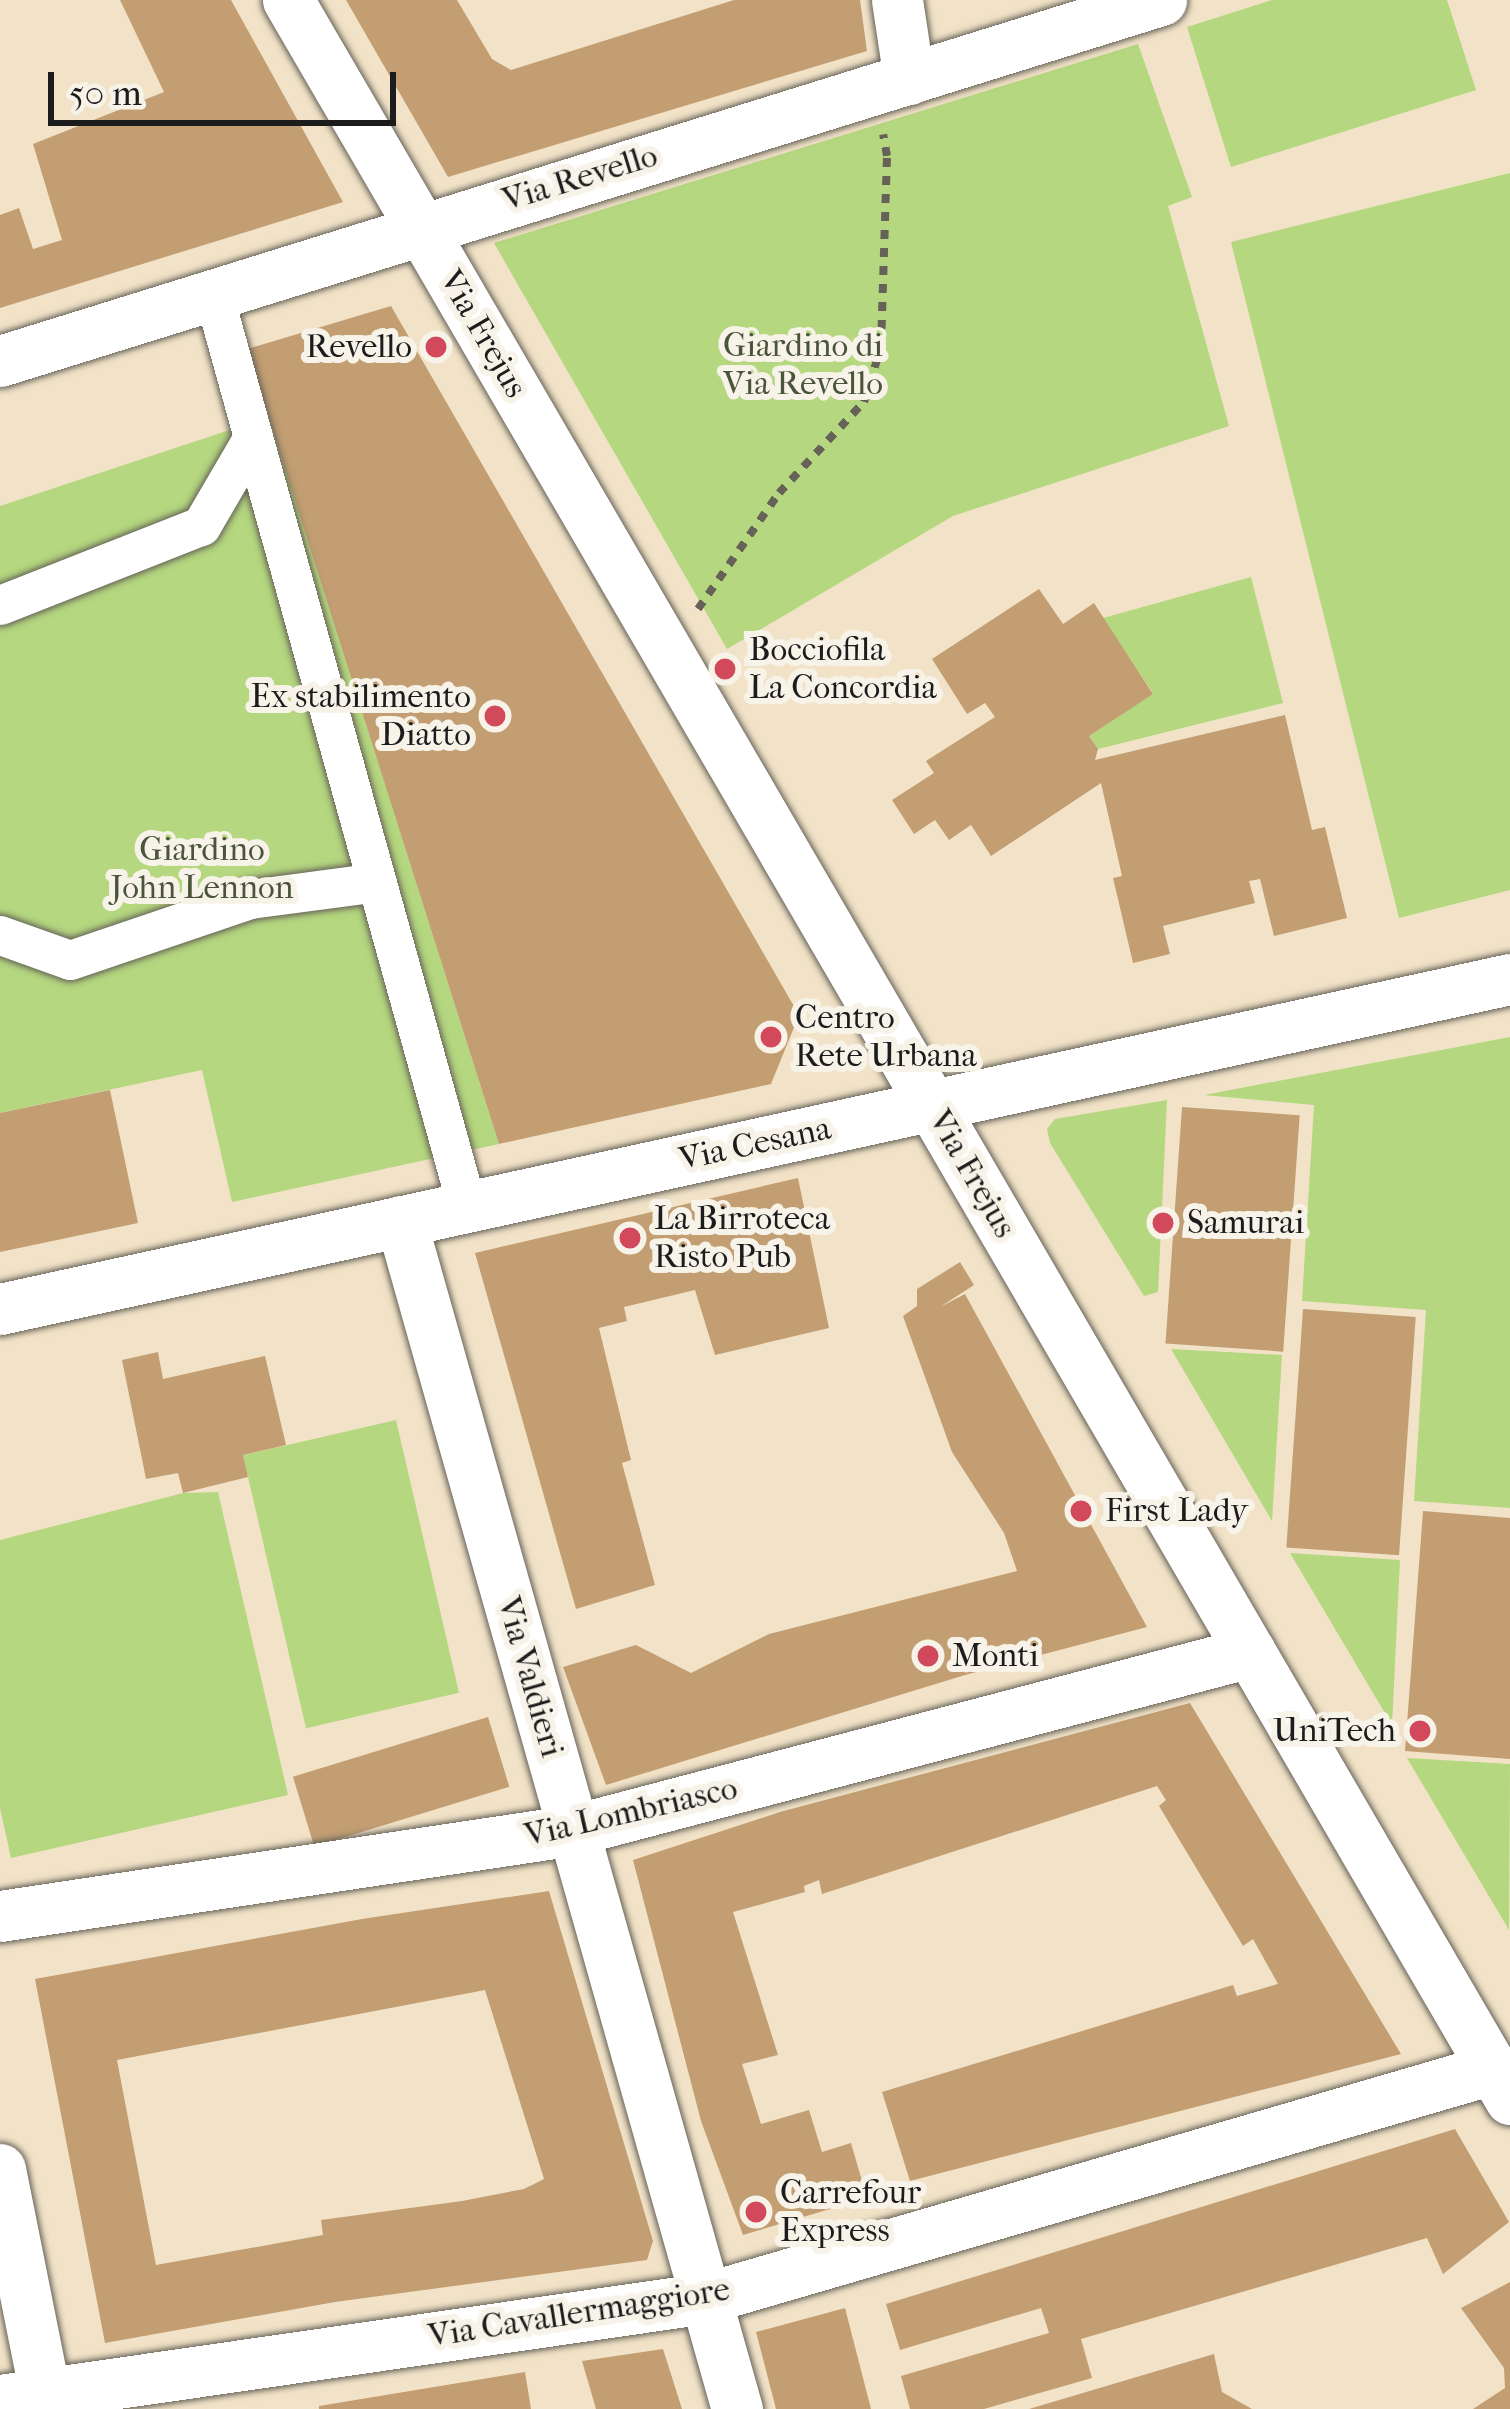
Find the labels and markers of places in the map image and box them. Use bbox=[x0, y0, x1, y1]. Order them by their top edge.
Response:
place label: Revello bbox=[306, 327, 412, 367]
marker: Revello bbox=[423, 334, 449, 360]
place label: Bocciofila La Concordia bbox=[749, 630, 937, 708]
marker: Bocciofila La Concordia bbox=[712, 656, 738, 682]
place label: Ex stabilimento Diatto bbox=[251, 677, 471, 755]
marker: Ex stabilimento Diatto bbox=[482, 703, 508, 729]
place label: Centro Rete Urbana bbox=[795, 998, 977, 1076]
marker: Centro Rete Urbana bbox=[758, 1024, 784, 1050]
place label: La Birroteca Risto Pub bbox=[654, 1199, 830, 1277]
place label: Samurai bbox=[1187, 1203, 1304, 1243]
marker: Samurai bbox=[1150, 1210, 1176, 1236]
marker: La Birroteca Risto Pub bbox=[617, 1225, 643, 1251]
place label: First Lady bbox=[1105, 1491, 1248, 1531]
marker: First Lady bbox=[1068, 1498, 1094, 1524]
place label: Monti bbox=[952, 1636, 1039, 1676]
marker: Monti bbox=[915, 1643, 941, 1669]
place label: UniTech bbox=[1273, 1711, 1396, 1751]
marker: UniTech bbox=[1407, 1718, 1433, 1744]
place label: Carrefour Express bbox=[780, 2173, 921, 2251]
marker: Carrefour Express bbox=[743, 2199, 769, 2225]

